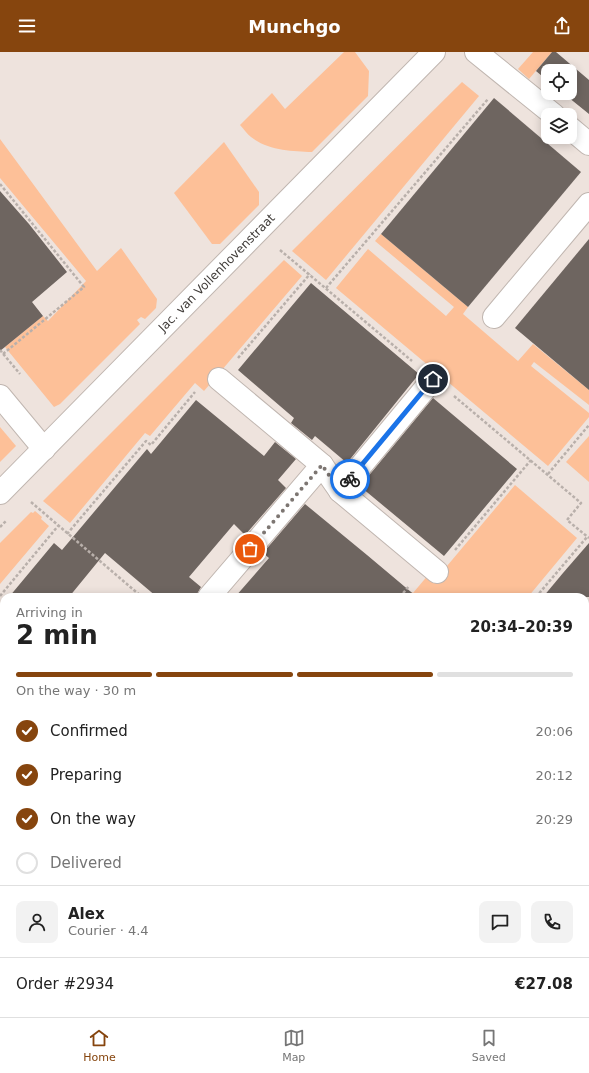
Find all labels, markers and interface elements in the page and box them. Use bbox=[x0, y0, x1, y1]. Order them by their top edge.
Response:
icon: menu bbox=[16, 15, 38, 37]
icon: share bbox=[551, 15, 573, 37]
text: Munchgo bbox=[248, 16, 341, 37]
map controls bbox=[541, 64, 577, 144]
button: locate bbox=[541, 64, 577, 100]
button: layers bbox=[541, 108, 577, 144]
street label: Jac. van Vollenhovenstraat bbox=[155, 211, 278, 335]
pin bbox=[416, 362, 450, 396]
icon: home bbox=[422, 368, 444, 390]
courier bbox=[330, 459, 370, 499]
icon: bike bbox=[339, 468, 361, 490]
pin bbox=[233, 532, 267, 566]
icon: bag bbox=[239, 538, 261, 560]
text: Arriving in bbox=[16, 605, 83, 620]
text: 20:34–20:39 bbox=[470, 618, 573, 636]
text: 2 min bbox=[16, 620, 98, 650]
text: On the way · 30 m bbox=[16, 683, 136, 698]
icon: check bbox=[16, 720, 38, 742]
text: Confirmed bbox=[50, 722, 128, 740]
text: 20:06 bbox=[536, 724, 573, 739]
icon: check bbox=[16, 764, 38, 786]
text: Preparing bbox=[50, 766, 122, 784]
text: 20:12 bbox=[536, 768, 573, 783]
icon: check bbox=[16, 808, 38, 830]
text: On the way bbox=[50, 810, 136, 828]
text: 20:29 bbox=[536, 812, 573, 827]
text: Delivered bbox=[50, 854, 122, 872]
button: person bbox=[16, 901, 58, 943]
button: chat bbox=[479, 901, 521, 943]
button: phone bbox=[531, 901, 573, 943]
text: Alex bbox=[68, 905, 105, 923]
text: Courier · 4.4 bbox=[68, 923, 149, 938]
text: Order #2934 bbox=[16, 975, 114, 993]
text: €27.08 bbox=[515, 975, 573, 993]
tab: Home bbox=[83, 1027, 116, 1064]
tab: Map bbox=[282, 1027, 305, 1064]
tab: Saved bbox=[472, 1027, 506, 1064]

